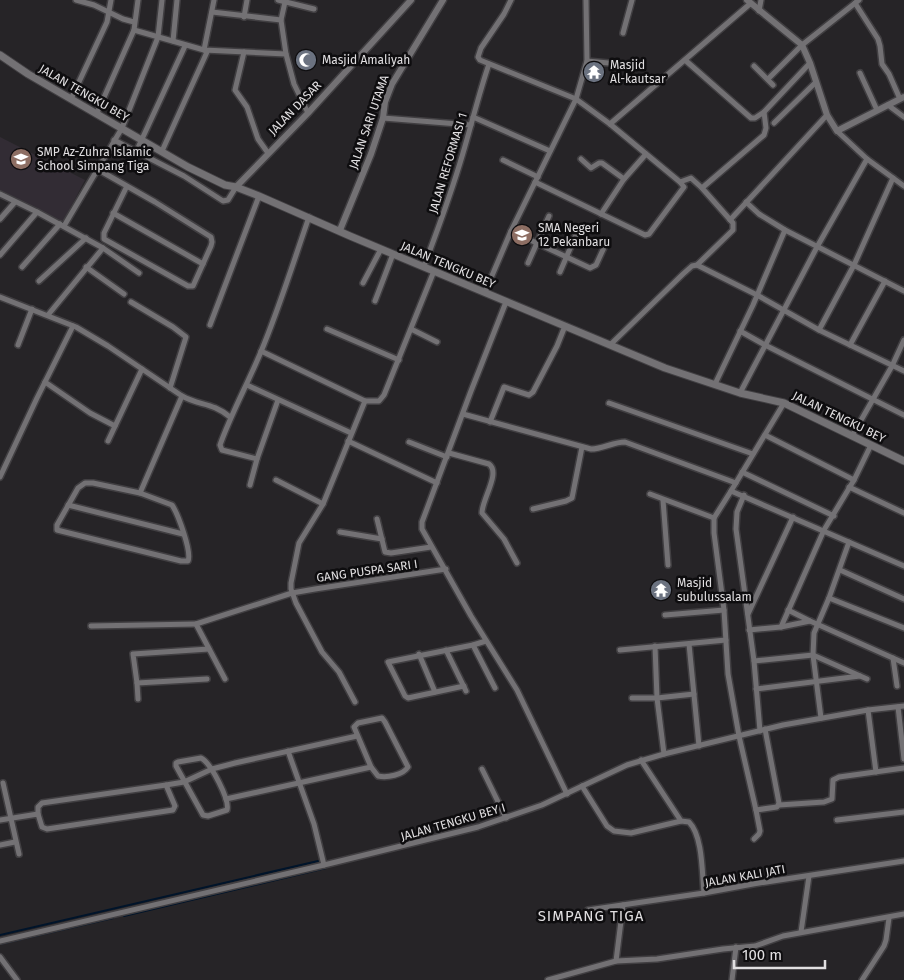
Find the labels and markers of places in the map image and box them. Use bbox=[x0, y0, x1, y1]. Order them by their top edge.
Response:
mosque icon: Masjid Amaliyah bbox=[294, 48, 318, 72]
place label: Masjid Amaliyah bbox=[322, 53, 410, 67]
place label: Masjid Al-kautsar bbox=[610, 58, 666, 86]
temple icon: Masjid Al-kautsar bbox=[582, 60, 606, 84]
place label: SMP Az-Zuhra Islamic School Simpang Tiga bbox=[37, 145, 152, 173]
school or university icon: SMP Az-Zuhra Islamic School Simpang Tiga bbox=[9, 147, 33, 171]
place label: SMA Negeri 12 Pekanbaru bbox=[538, 221, 610, 249]
school or university icon: SMA Negeri 12 Pekanbaru bbox=[510, 223, 534, 247]
place label: Masjid subulussalam bbox=[677, 576, 752, 604]
temple icon: Masjid subulussalam bbox=[649, 578, 673, 602]

